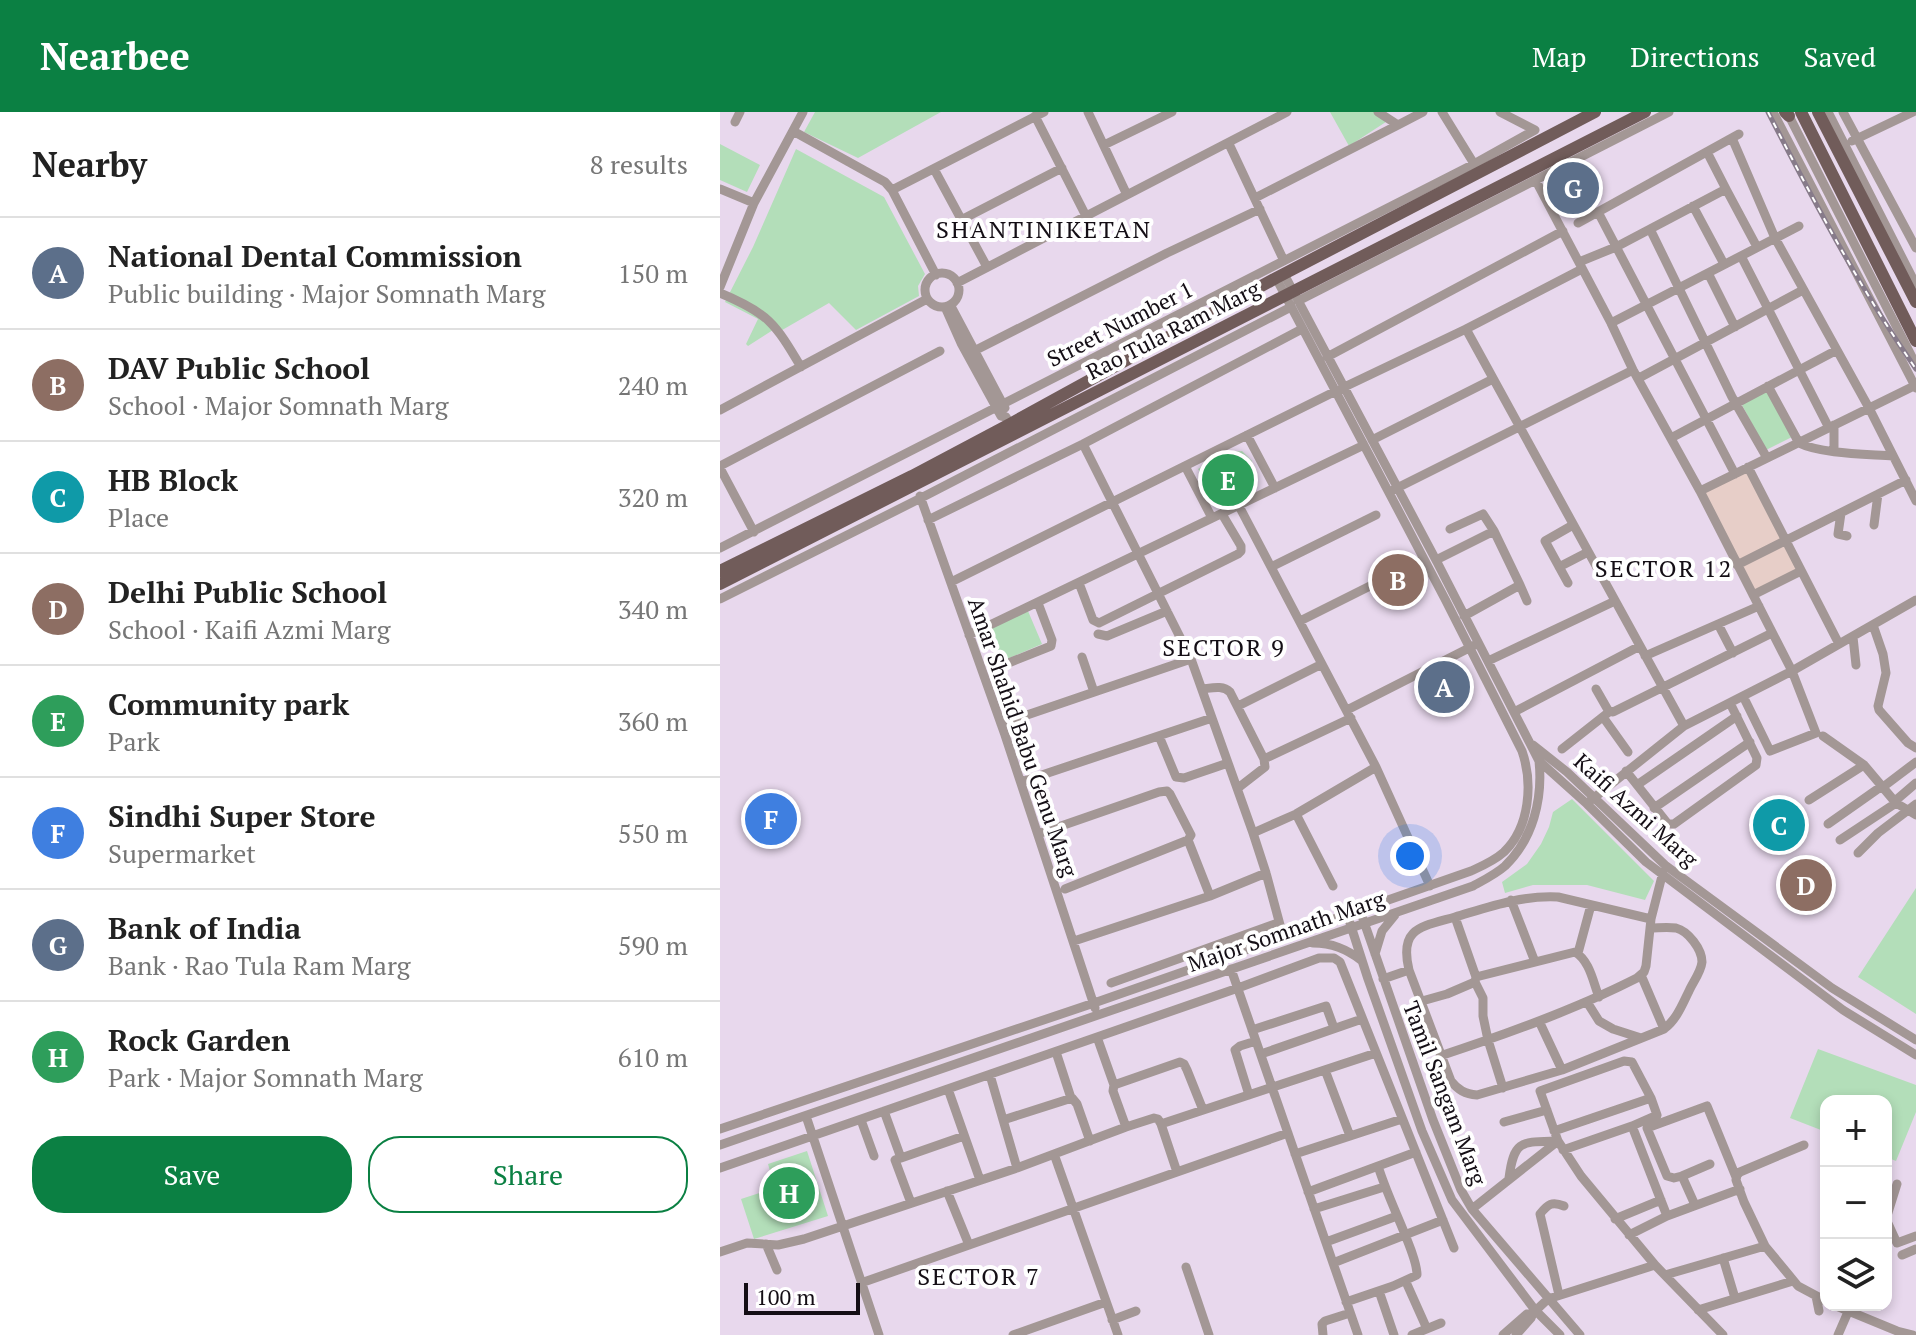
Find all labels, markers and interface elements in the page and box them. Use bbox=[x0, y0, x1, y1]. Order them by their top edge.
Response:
text: Nearbee bbox=[40, 31, 190, 81]
text: Map bbox=[1532, 38, 1586, 75]
text: Directions bbox=[1630, 38, 1760, 75]
text: Saved bbox=[1804, 38, 1876, 75]
text: Nearby bbox=[32, 142, 147, 187]
text: 8 results bbox=[590, 147, 688, 181]
pin: G bbox=[1547, 158, 1599, 218]
district label: SHANTINIKETAN bbox=[936, 213, 1152, 245]
text: National Dental Commission bbox=[108, 236, 522, 276]
text: A bbox=[49, 256, 67, 290]
text: 150 m bbox=[618, 256, 688, 290]
street label: Rao Tula Ram Marg bbox=[1081, 273, 1265, 386]
street label: Street Number 1 bbox=[1042, 274, 1198, 373]
text: Public building · Major Somnath Marg bbox=[108, 276, 545, 310]
text: DAV Public School bbox=[108, 348, 370, 388]
text: B bbox=[50, 368, 66, 402]
text: 240 m bbox=[618, 368, 688, 402]
text: School · Major Somnath Marg bbox=[108, 388, 449, 422]
pin: E bbox=[1202, 450, 1254, 510]
text: HB Block bbox=[108, 460, 238, 500]
text: C bbox=[50, 480, 66, 514]
text: 320 m bbox=[618, 480, 688, 514]
text: Place bbox=[108, 500, 169, 534]
pin: B bbox=[1372, 550, 1424, 610]
district label: SECTOR 12 bbox=[1595, 552, 1733, 584]
text: Delhi Public School bbox=[108, 572, 387, 612]
text: D bbox=[48, 592, 68, 626]
text: 340 m bbox=[618, 592, 688, 626]
street label: Amar Shahid Babu Genu Marg bbox=[962, 593, 1085, 881]
text: School · Kaifi Azmi Marg bbox=[108, 612, 390, 646]
district label: SECTOR 9 bbox=[1162, 631, 1286, 663]
pin: A bbox=[1418, 657, 1470, 717]
text: Community park bbox=[108, 684, 349, 724]
text: E bbox=[50, 704, 66, 738]
text: 360 m bbox=[618, 704, 688, 738]
text: Park bbox=[108, 724, 160, 758]
street label: Kaifi Azmi Marg bbox=[1568, 746, 1705, 873]
pin: F bbox=[745, 789, 797, 849]
pin: C bbox=[1753, 795, 1805, 855]
text: Sindhi Super Store bbox=[108, 796, 376, 836]
text: F bbox=[51, 816, 65, 850]
text: 550 m bbox=[618, 816, 688, 850]
text: Supermarket bbox=[108, 836, 256, 870]
your location bbox=[1390, 836, 1430, 876]
pin: D bbox=[1780, 855, 1832, 915]
street label: Major Somnath Marg bbox=[1184, 883, 1388, 978]
text: Bank of India bbox=[108, 908, 301, 948]
text: G bbox=[49, 928, 67, 962]
text: 590 m bbox=[618, 928, 688, 962]
text: Bank · Rao Tula Ram Marg bbox=[108, 948, 411, 982]
street label: Tamil Sangam Marg bbox=[1397, 997, 1494, 1189]
text: Rock Garden bbox=[108, 1020, 290, 1060]
text: H bbox=[48, 1040, 68, 1074]
text: 610 m bbox=[618, 1040, 688, 1074]
text: Park · Major Somnath Marg bbox=[108, 1060, 423, 1094]
map controls bbox=[1820, 1095, 1892, 1311]
button: + bbox=[1820, 1095, 1892, 1167]
button: Save bbox=[32, 1136, 352, 1213]
button: Share bbox=[368, 1136, 688, 1213]
pin: H bbox=[763, 1163, 815, 1223]
button: − bbox=[1820, 1167, 1892, 1239]
button: layers bbox=[1820, 1239, 1892, 1311]
district label: SECTOR 7 bbox=[917, 1260, 1041, 1292]
scale bar bbox=[744, 1279, 860, 1315]
text: 100 m bbox=[756, 1282, 816, 1311]

